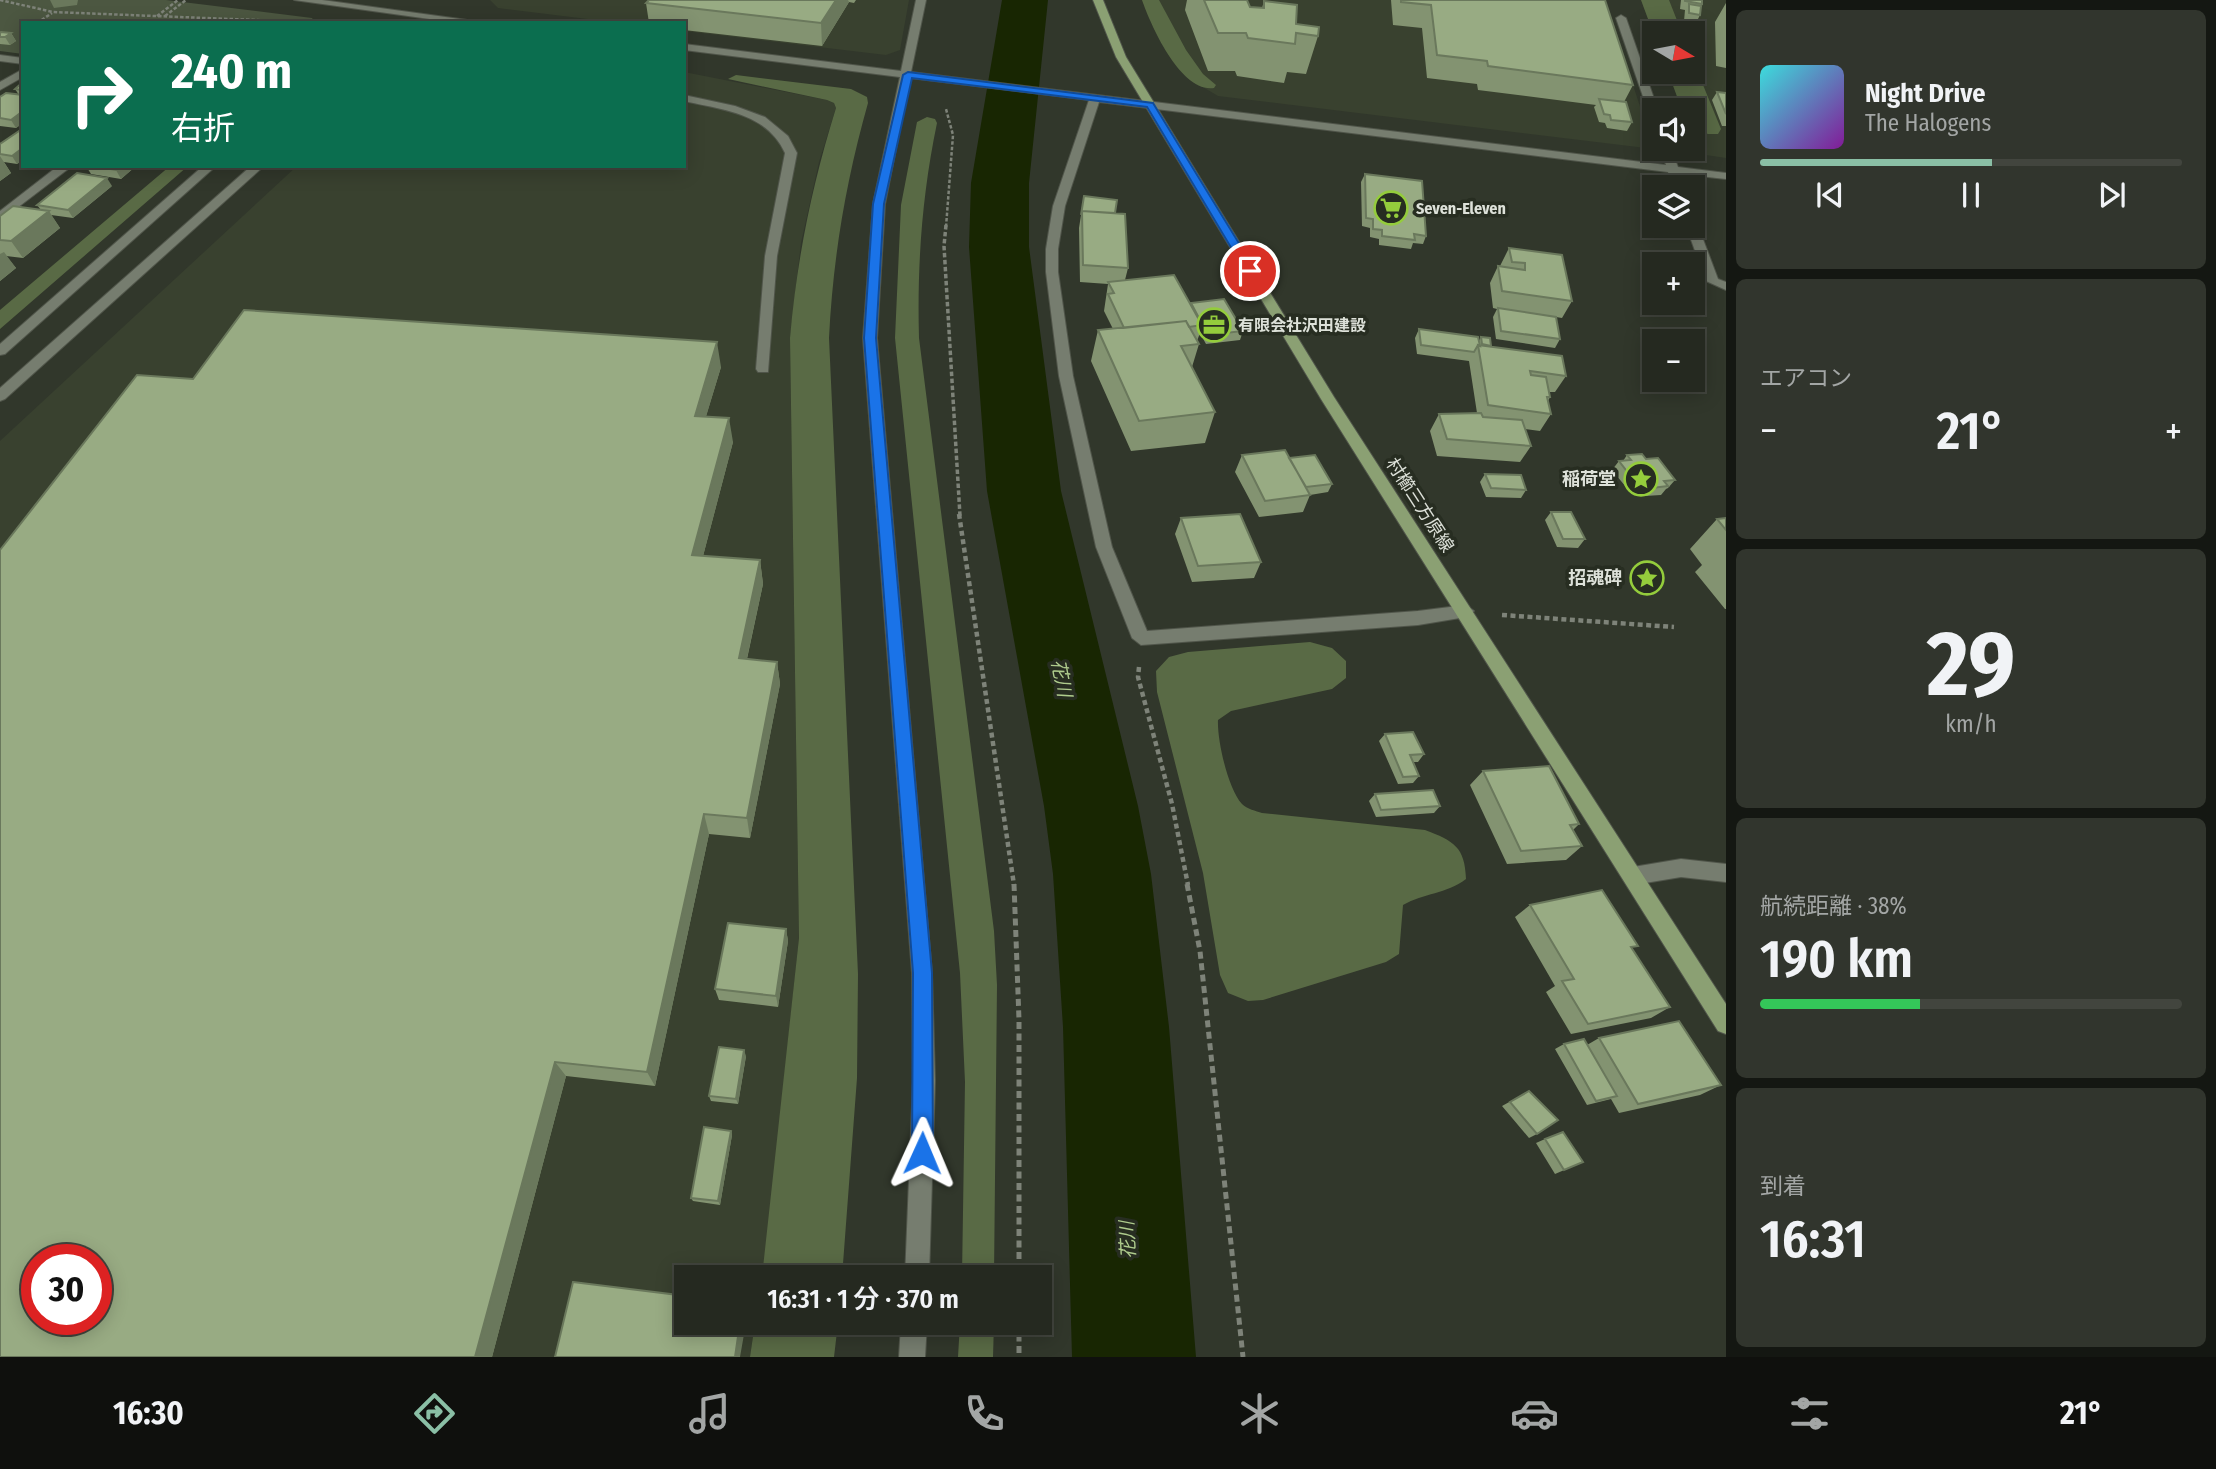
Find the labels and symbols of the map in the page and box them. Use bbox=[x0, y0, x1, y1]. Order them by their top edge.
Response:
north arrow bbox=[1642, 21, 1704, 84]
supermarket icon: Seven-Eleven bbox=[1372, 189, 1410, 227]
place label: Seven-Eleven bbox=[1416, 199, 1506, 218]
pin bbox=[1220, 241, 1280, 301]
office icon: 有限会社沢田建設 bbox=[1195, 306, 1233, 344]
place label: 有限会社沢田建設 bbox=[1238, 316, 1366, 335]
street label: 村櫛三方原線 bbox=[1381, 454, 1459, 556]
place icon: 稲荷堂 bbox=[1622, 460, 1660, 498]
place label: 稲荷堂 bbox=[1562, 468, 1616, 490]
place icon: 招魂碑 bbox=[1628, 559, 1666, 597]
place label: 招魂碑 bbox=[1568, 567, 1622, 589]
water label: 花川 bbox=[1047, 657, 1077, 701]
position arrow bbox=[885, 1116, 959, 1190]
water label: 花川 bbox=[1115, 1218, 1140, 1260]
speed limit sign: 30 bbox=[21, 1244, 112, 1335]

